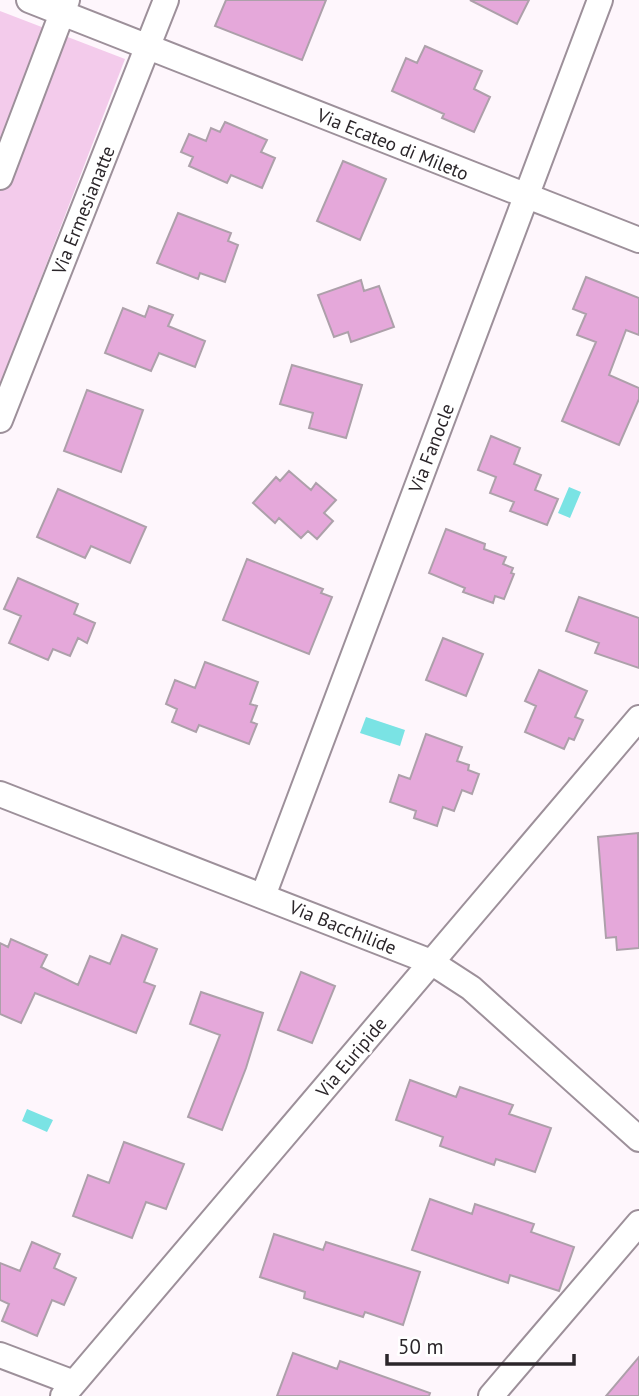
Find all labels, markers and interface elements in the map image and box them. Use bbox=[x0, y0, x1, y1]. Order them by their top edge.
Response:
street label: Via Ecateo di Mileto bbox=[313, 102, 472, 185]
street label: Via Ermesianatte bbox=[46, 142, 120, 279]
street label: Via Fanocle bbox=[403, 400, 459, 497]
street label: Via Bacchilide bbox=[285, 894, 400, 959]
street label: Via Euripide bbox=[310, 1012, 392, 1103]
scale bar bbox=[387, 1322, 574, 1366]
text: 50 m bbox=[398, 1333, 444, 1360]

